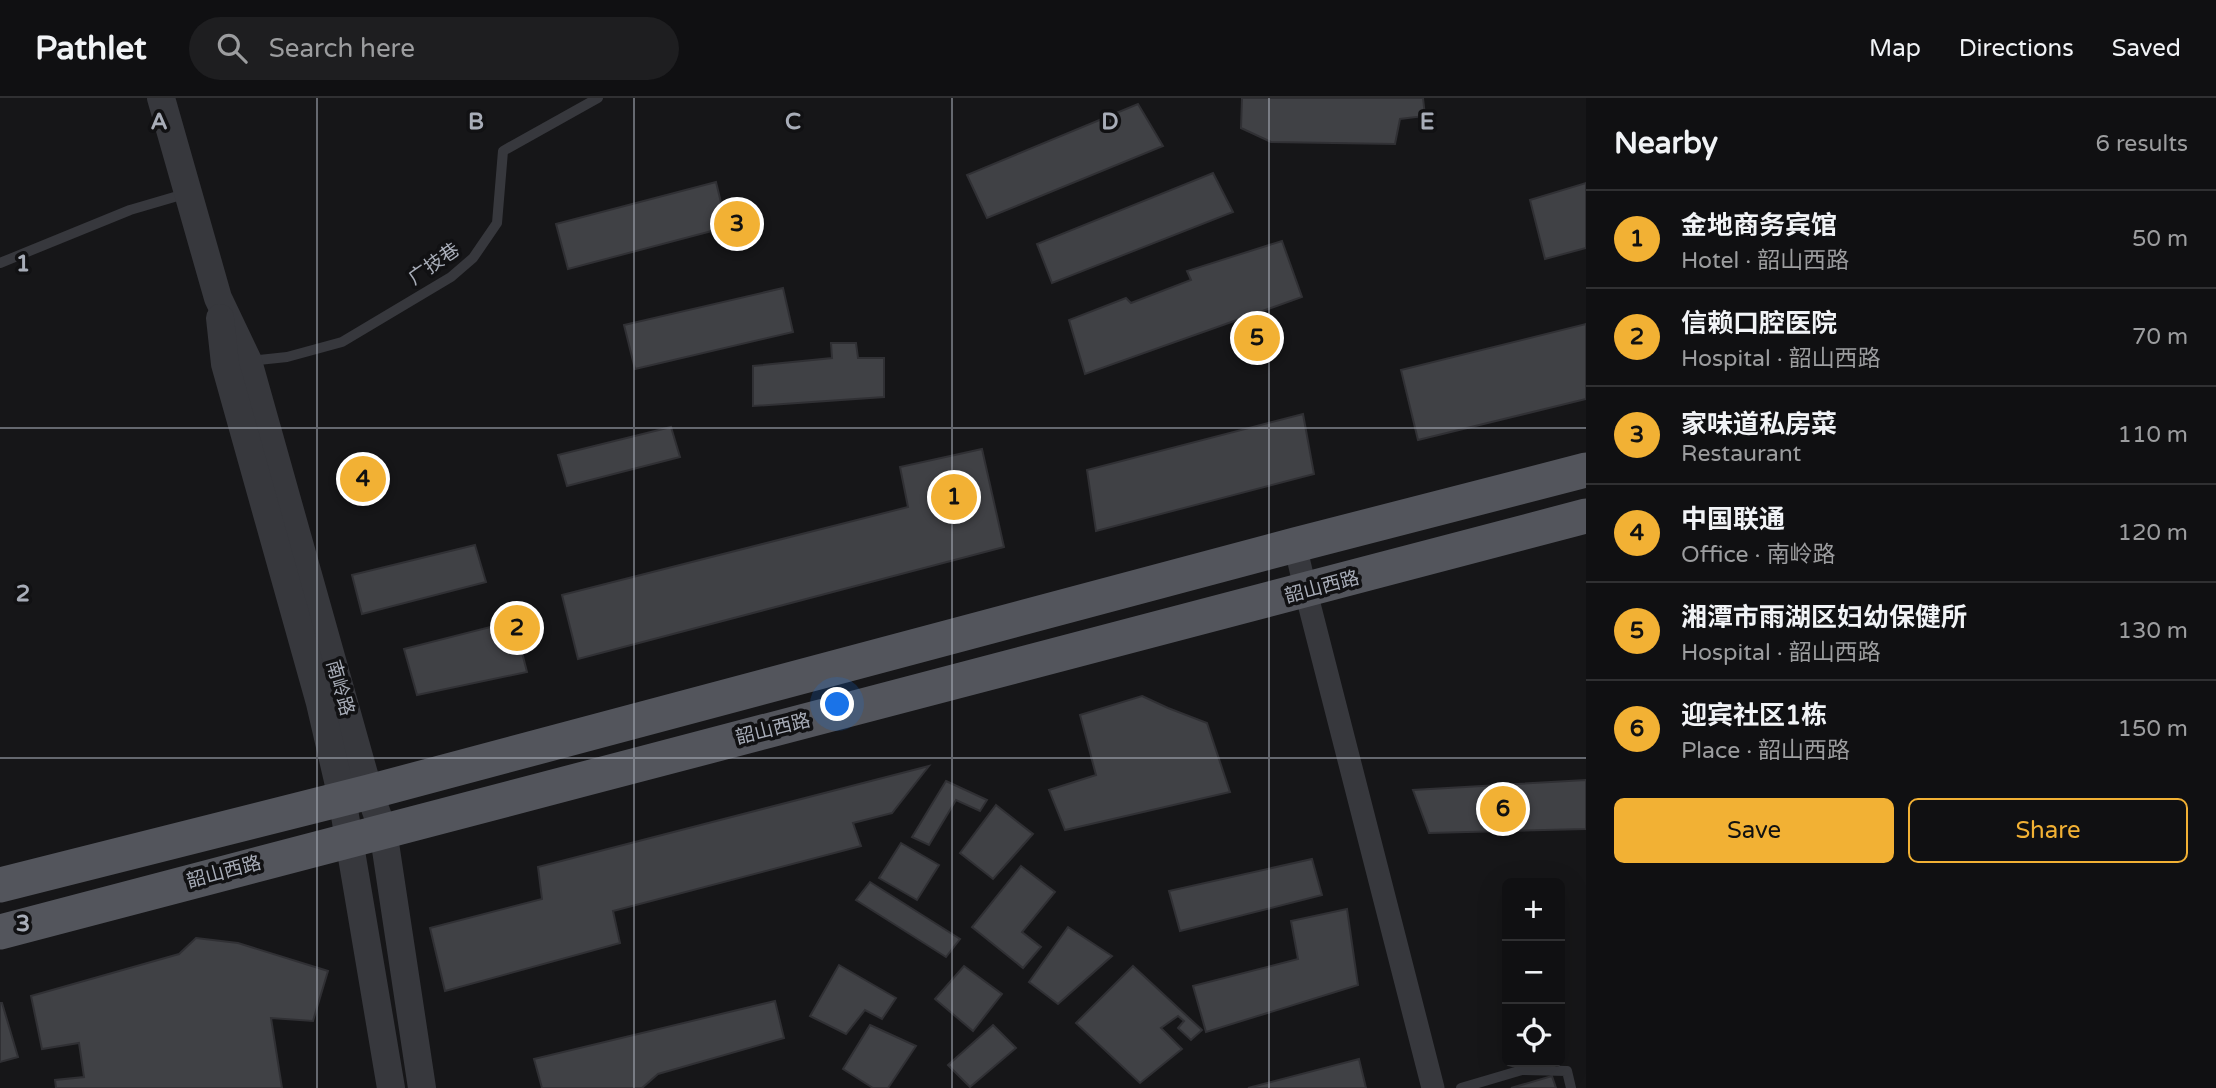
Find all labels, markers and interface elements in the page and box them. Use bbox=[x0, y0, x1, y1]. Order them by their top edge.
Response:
search box bbox=[189, 17, 679, 80]
text: Pathlet bbox=[35, 29, 147, 68]
icon: search bbox=[213, 29, 251, 67]
text: Search here bbox=[269, 33, 415, 64]
text: Map bbox=[1869, 34, 1921, 63]
text: Directions bbox=[1959, 34, 2074, 63]
text: Saved bbox=[2112, 34, 2181, 63]
text: A bbox=[150, 108, 168, 136]
text: B bbox=[468, 108, 484, 136]
text: C bbox=[785, 108, 801, 136]
text: D bbox=[1101, 108, 1119, 136]
text: E bbox=[1420, 108, 1434, 136]
text: Nearby bbox=[1614, 125, 1718, 162]
text: 6 results bbox=[2095, 130, 2188, 158]
pin: 3 bbox=[714, 198, 760, 250]
text: 金地商务宾馆 bbox=[1681, 210, 1837, 241]
text: 1 bbox=[1630, 225, 1644, 253]
text: 50 m bbox=[2132, 225, 2188, 253]
street label: 广技巷 bbox=[404, 239, 464, 289]
text: Hotel · 韶山西路 bbox=[1681, 247, 1849, 275]
text: 1 bbox=[16, 250, 30, 278]
text: 信赖口腔医院 bbox=[1681, 308, 1837, 339]
pin: 5 bbox=[1234, 312, 1280, 364]
text: 2 bbox=[1630, 323, 1644, 351]
text: 70 m bbox=[2132, 323, 2188, 351]
text: Hospital · 韶山西路 bbox=[1681, 345, 1881, 373]
text: 家味道私房菜 bbox=[1681, 409, 1837, 440]
text: 3 bbox=[1630, 421, 1644, 449]
text: 110 m bbox=[2118, 421, 2188, 449]
text: Restaurant bbox=[1681, 440, 1801, 468]
pin: 4 bbox=[340, 453, 386, 505]
pin: 1 bbox=[931, 471, 977, 523]
text: 中国联通 bbox=[1681, 504, 1785, 535]
text: 4 bbox=[1630, 519, 1644, 547]
text: 120 m bbox=[2118, 519, 2188, 547]
text: Office · 南岭路 bbox=[1681, 541, 1836, 569]
street label: 韶山西路 bbox=[1282, 567, 1362, 607]
text: 2 bbox=[16, 580, 30, 608]
pin: 2 bbox=[494, 602, 540, 654]
text: 湘潭市雨湖区妇幼保健所 bbox=[1681, 602, 1967, 633]
text: 5 bbox=[1630, 617, 1644, 645]
text: 130 m bbox=[2118, 617, 2188, 645]
text: Hospital · 韶山西路 bbox=[1681, 639, 1881, 667]
street label: 南岭路 bbox=[322, 658, 358, 718]
your location bbox=[820, 687, 854, 721]
text: 迎宾社区1栋 bbox=[1681, 700, 1827, 731]
street label: 韶山西路 bbox=[733, 709, 813, 749]
text: 6 bbox=[1630, 715, 1644, 743]
text: 150 m bbox=[2118, 715, 2188, 743]
text: Place · 韶山西路 bbox=[1681, 737, 1850, 765]
pin: 6 bbox=[1480, 783, 1526, 835]
button: Save bbox=[1614, 798, 1894, 863]
button: Share bbox=[1908, 798, 2188, 863]
street label: 韶山西路 bbox=[184, 852, 264, 892]
map controls bbox=[1502, 878, 1565, 1067]
button: + bbox=[1502, 878, 1565, 941]
text: 3 bbox=[16, 910, 30, 938]
button: − bbox=[1502, 941, 1565, 1004]
button: locate bbox=[1502, 1004, 1565, 1067]

